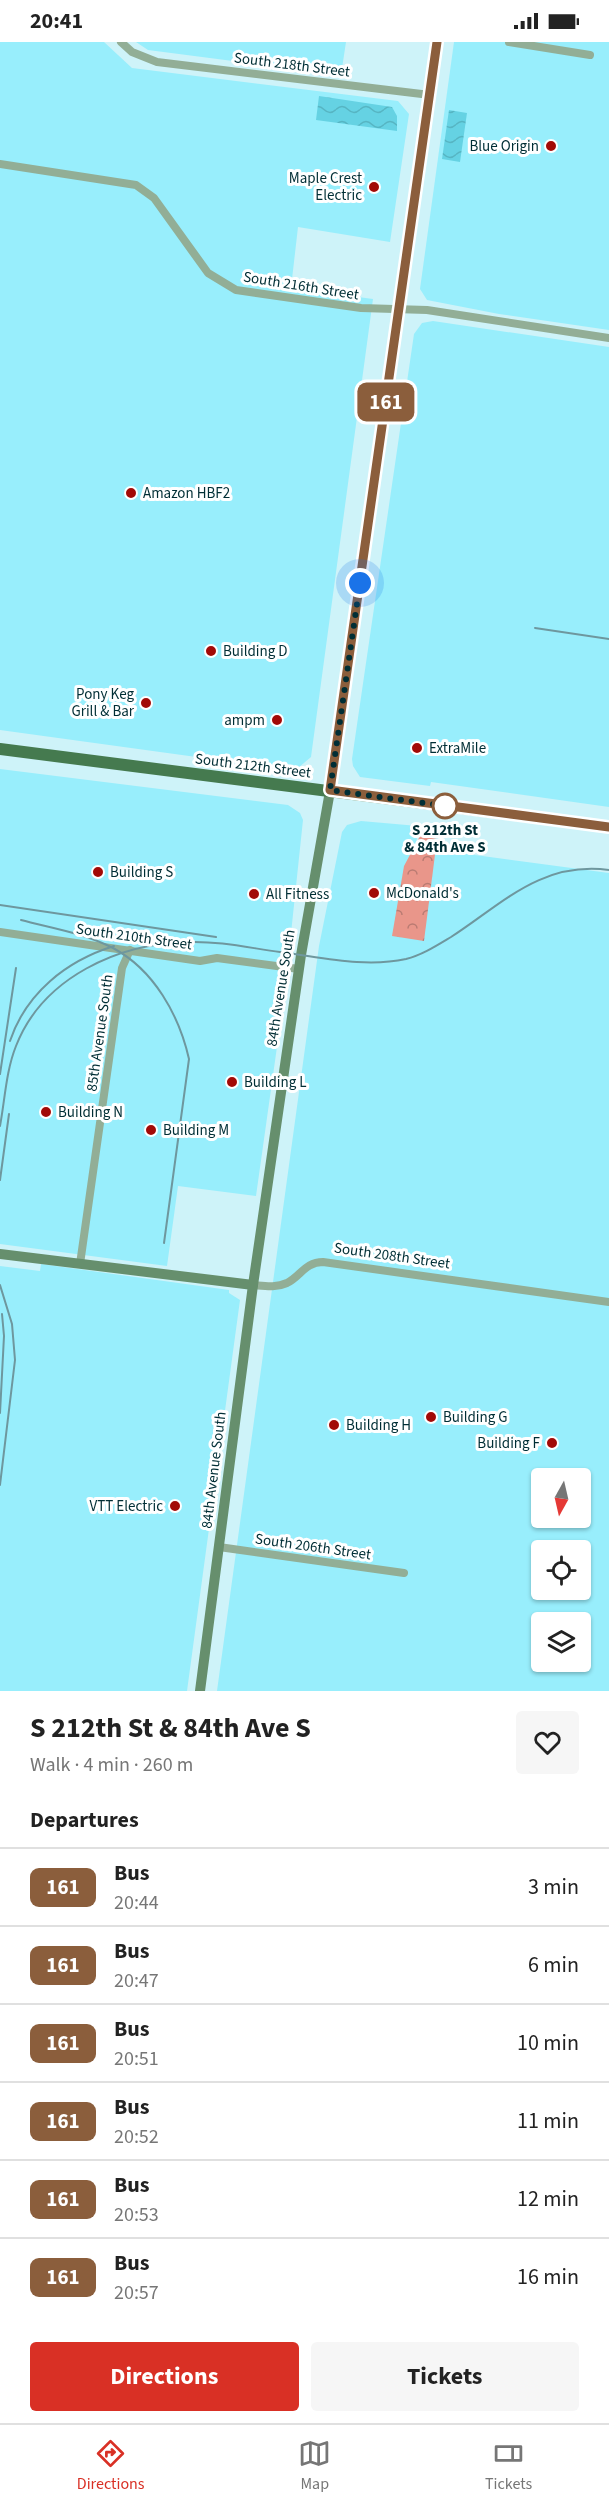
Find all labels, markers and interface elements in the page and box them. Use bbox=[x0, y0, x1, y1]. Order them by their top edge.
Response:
text: 20:41 bbox=[30, 5, 83, 37]
street label: South 218th Street bbox=[233, 47, 351, 83]
place label: Blue Origin bbox=[469, 136, 539, 157]
marker: Blue Origin bbox=[544, 139, 558, 153]
place label: Maple Crest Electric bbox=[289, 168, 362, 206]
marker: Maple Crest Electric bbox=[367, 180, 381, 194]
street label: South 216th Street bbox=[242, 266, 360, 306]
line badge: 161 bbox=[352, 382, 420, 422]
text: 161 bbox=[369, 387, 403, 417]
place label: Amazon HBF2 bbox=[143, 483, 230, 504]
marker: Amazon HBF2 bbox=[124, 486, 138, 500]
your location bbox=[345, 568, 375, 598]
place label: Building D bbox=[223, 641, 288, 662]
marker: Building D bbox=[204, 644, 218, 658]
place label: Pony Keg Grill & Bar bbox=[71, 684, 135, 722]
marker: Pony Keg Grill & Bar bbox=[139, 696, 153, 710]
place label: ampm bbox=[224, 710, 265, 731]
marker: ampm bbox=[270, 713, 284, 727]
place label: ExtraMile bbox=[429, 738, 486, 759]
marker: ExtraMile bbox=[410, 741, 424, 755]
street label: South 212th Street bbox=[194, 748, 312, 784]
marker: S 212th St & 84th Ave S bbox=[432, 793, 458, 819]
place label: S 212th St & 84th Ave S bbox=[404, 820, 486, 858]
place label: Building S bbox=[110, 862, 173, 883]
marker: Building S bbox=[91, 865, 105, 879]
place label: McDonald's bbox=[386, 883, 459, 904]
place label: All Fitness bbox=[266, 884, 329, 905]
marker: McDonald's bbox=[367, 886, 381, 900]
marker: All Fitness bbox=[247, 887, 261, 901]
street label: South 210th Street bbox=[75, 918, 193, 956]
street label: 84th Avenue South bbox=[261, 928, 301, 1048]
street label: 85th Avenue South bbox=[81, 973, 119, 1093]
place label: Building L bbox=[244, 1072, 307, 1093]
marker: Building L bbox=[225, 1075, 239, 1089]
place label: Building N bbox=[58, 1102, 123, 1123]
marker: Building N bbox=[39, 1105, 53, 1119]
place label: Building M bbox=[163, 1120, 229, 1141]
marker: Building M bbox=[144, 1123, 158, 1137]
street label: South 208th Street bbox=[333, 1237, 451, 1275]
place label: Building G bbox=[443, 1407, 508, 1428]
street label: 84th Avenue South bbox=[196, 1410, 232, 1530]
marker: Building G bbox=[424, 1410, 438, 1424]
place label: Building H bbox=[346, 1415, 411, 1436]
marker: Building H bbox=[327, 1418, 341, 1432]
place label: Building F bbox=[477, 1433, 541, 1454]
marker: Building F bbox=[545, 1436, 559, 1450]
north arrow bbox=[531, 1468, 591, 1528]
map controls bbox=[531, 1468, 591, 1672]
place label: VTT Electric bbox=[90, 1496, 163, 1517]
marker: VTT Electric bbox=[168, 1499, 182, 1513]
street label: South 206th Street bbox=[254, 1528, 372, 1566]
button: locate bbox=[531, 1540, 591, 1600]
button: layers bbox=[531, 1612, 591, 1672]
text: S 212th St & 84th Ave S bbox=[30, 1708, 311, 1748]
button: heart bbox=[516, 1711, 579, 1774]
text: Walk · 4 min · 260 m bbox=[30, 1751, 193, 1779]
text: Departures bbox=[30, 1804, 139, 1836]
text: Bus bbox=[114, 1857, 150, 1889]
text: 3 min bbox=[528, 1871, 579, 1903]
text: 161 bbox=[46, 1872, 80, 1902]
text: 20:44 bbox=[114, 1889, 159, 1917]
text: Bus bbox=[114, 1935, 150, 1967]
text: 6 min bbox=[528, 1949, 579, 1981]
text: 161 bbox=[46, 1950, 80, 1980]
text: 20:47 bbox=[114, 1967, 159, 1995]
text: Bus bbox=[114, 2013, 150, 2045]
text: 10 min bbox=[517, 2027, 579, 2059]
text: 161 bbox=[46, 2028, 80, 2058]
text: 20:51 bbox=[114, 2045, 159, 2073]
text: Bus bbox=[114, 2091, 150, 2123]
text: 11 min bbox=[517, 2105, 579, 2137]
text: 161 bbox=[46, 2106, 80, 2136]
text: 20:52 bbox=[114, 2123, 159, 2151]
text: Bus bbox=[114, 2169, 150, 2201]
text: 12 min bbox=[517, 2183, 579, 2215]
text: 161 bbox=[46, 2184, 80, 2214]
text: 20:53 bbox=[114, 2201, 159, 2229]
text: Bus bbox=[114, 2247, 150, 2279]
text: 16 min bbox=[517, 2261, 579, 2293]
text: 161 bbox=[46, 2262, 80, 2292]
text: 20:57 bbox=[114, 2279, 159, 2307]
button: Directions bbox=[30, 2342, 299, 2411]
button: Tickets bbox=[311, 2342, 579, 2411]
tab: Directions bbox=[77, 2437, 145, 2495]
tab: Map bbox=[298, 2437, 331, 2495]
tab: Tickets bbox=[485, 2437, 532, 2495]

